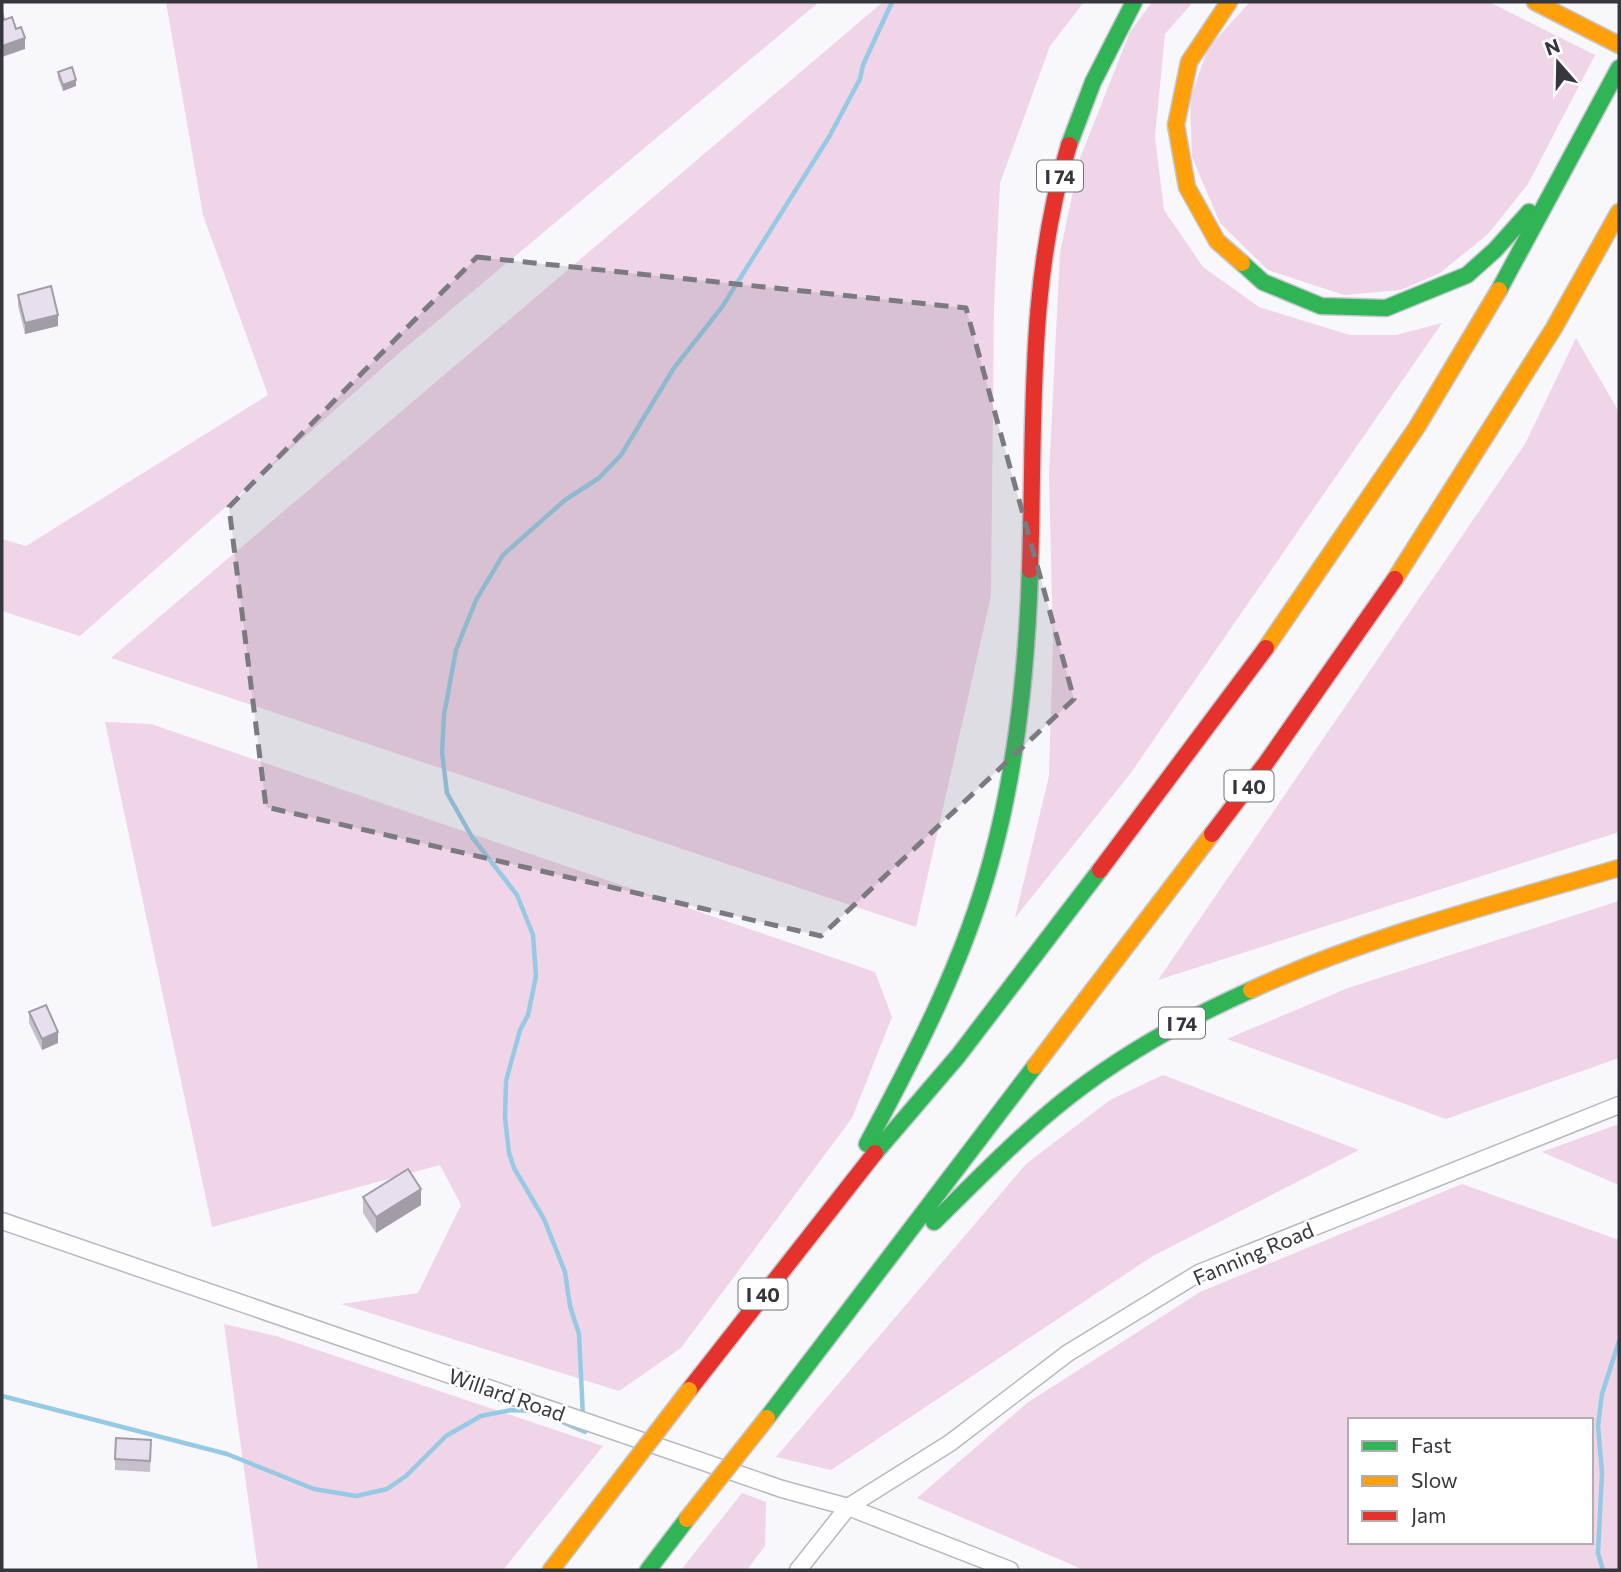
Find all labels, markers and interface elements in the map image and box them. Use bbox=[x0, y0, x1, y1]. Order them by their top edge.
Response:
north arrow bbox=[1523, 28, 1593, 98]
text: N bbox=[1541, 33, 1563, 60]
road number: I 74 bbox=[1037, 160, 1083, 192]
road number: I 40 bbox=[1224, 771, 1274, 802]
road number: I 74 bbox=[1159, 1007, 1205, 1038]
street label: Fanning Road bbox=[1189, 1216, 1317, 1290]
road number: I 40 bbox=[738, 1278, 788, 1310]
street label: Willard Road bbox=[445, 1362, 569, 1426]
legend bbox=[1348, 1418, 1593, 1544]
text: Fast bbox=[1411, 1432, 1452, 1457]
text: Slow bbox=[1411, 1467, 1458, 1492]
text: Jam bbox=[1411, 1502, 1446, 1527]

